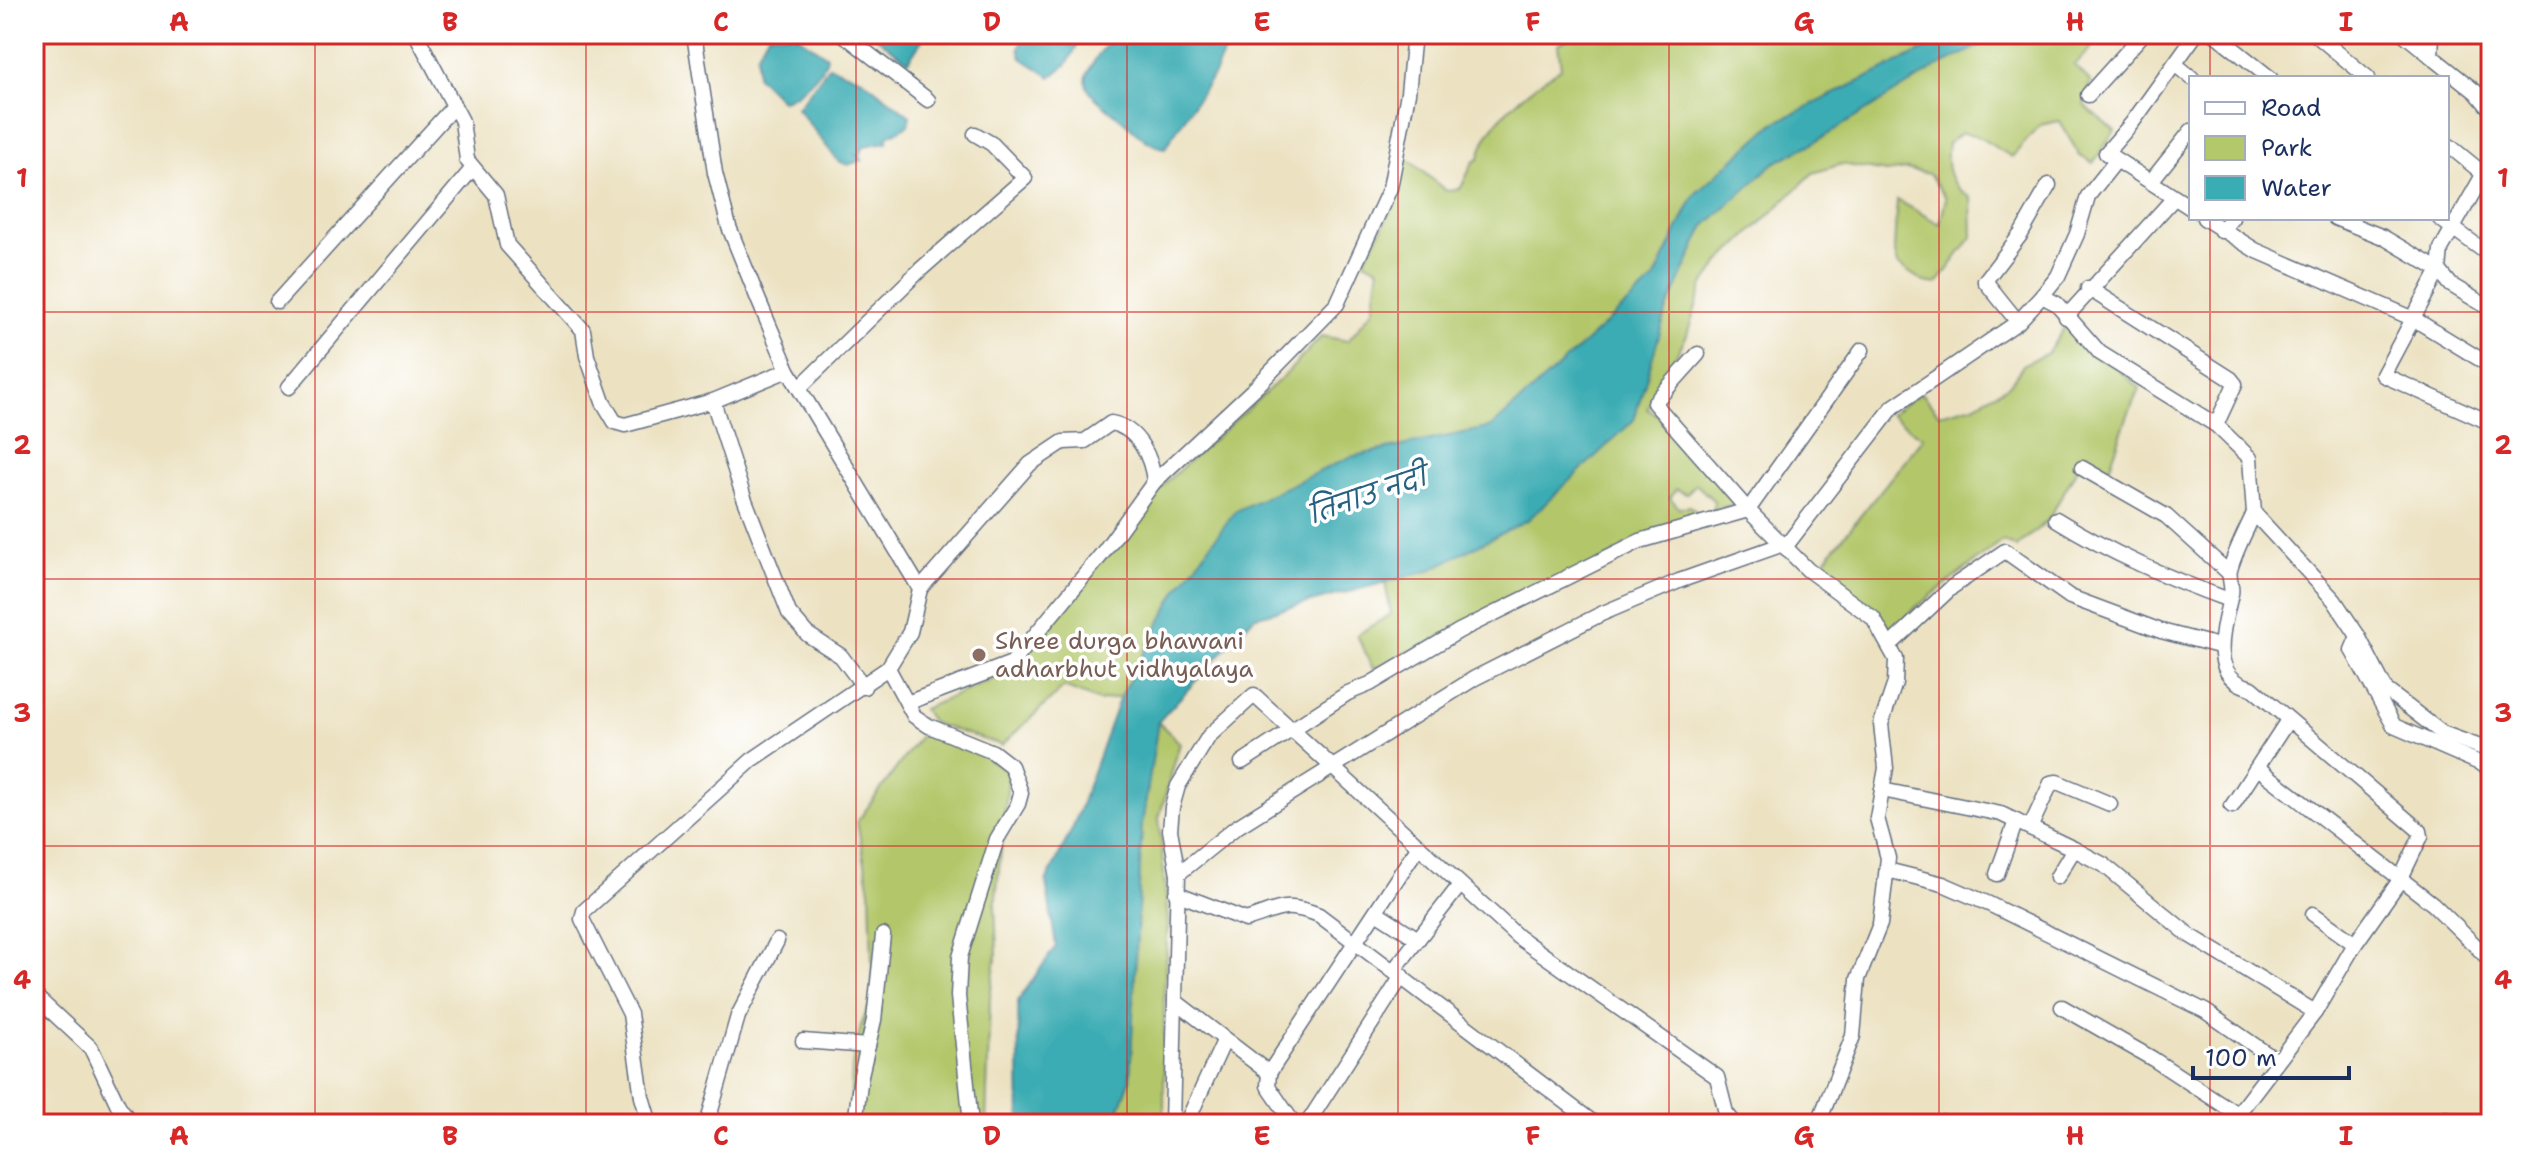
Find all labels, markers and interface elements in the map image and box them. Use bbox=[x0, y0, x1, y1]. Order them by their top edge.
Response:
text: A bbox=[169, 4, 189, 39]
text: B bbox=[442, 4, 458, 39]
text: C bbox=[713, 4, 729, 39]
text: D bbox=[983, 4, 1001, 39]
text: E bbox=[1253, 4, 1271, 39]
text: F bbox=[1525, 4, 1541, 39]
text: G bbox=[1794, 4, 1815, 39]
text: H bbox=[2066, 4, 2084, 39]
text: I bbox=[2339, 4, 2353, 39]
legend bbox=[2189, 76, 2449, 220]
text: Road bbox=[2261, 92, 2321, 124]
text: Park bbox=[2261, 132, 2313, 164]
text: 1 bbox=[16, 160, 28, 195]
text: 1 bbox=[2497, 160, 2509, 195]
text: Water bbox=[2261, 172, 2332, 204]
text: 2 bbox=[13, 427, 31, 462]
text: 2 bbox=[2494, 427, 2512, 462]
water label: तिनाउ नदी bbox=[1302, 455, 1437, 532]
place label: Shree durga bhawani adharbhut vidhyalaya bbox=[995, 625, 1254, 685]
marker: Shree durga bhawani adharbhut vidhyalaya bbox=[970, 646, 988, 664]
text: 3 bbox=[13, 695, 31, 730]
text: 3 bbox=[2494, 695, 2512, 730]
text: 4 bbox=[13, 962, 31, 997]
text: 4 bbox=[2494, 962, 2512, 997]
scale bar bbox=[2193, 1030, 2349, 1080]
text: 100 m bbox=[2205, 1042, 2277, 1074]
text: A bbox=[169, 1118, 189, 1153]
text: B bbox=[442, 1118, 458, 1153]
text: C bbox=[713, 1118, 729, 1153]
text: D bbox=[983, 1118, 1001, 1153]
text: E bbox=[1253, 1118, 1271, 1153]
text: F bbox=[1525, 1118, 1541, 1153]
text: G bbox=[1794, 1118, 1815, 1153]
text: H bbox=[2066, 1118, 2084, 1153]
text: I bbox=[2339, 1118, 2353, 1153]

